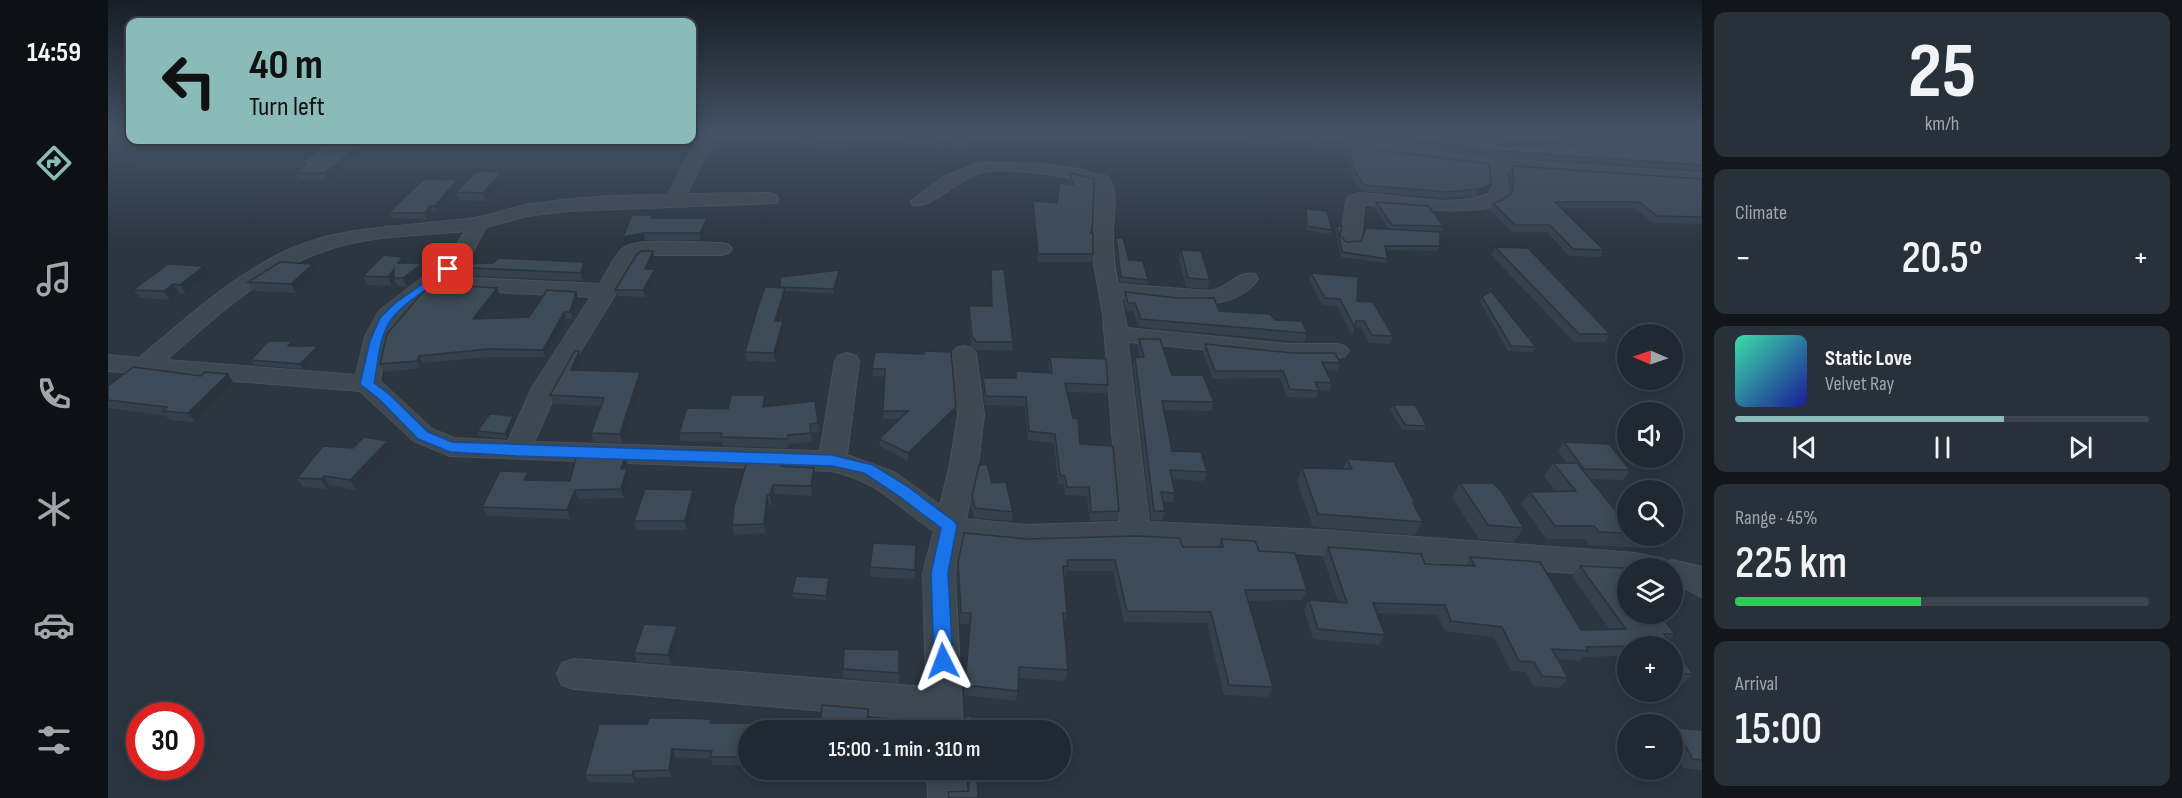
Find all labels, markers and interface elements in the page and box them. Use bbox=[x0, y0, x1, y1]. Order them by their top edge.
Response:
text: 25 bbox=[1908, 26, 1976, 119]
text: 14:59 bbox=[27, 37, 81, 69]
text: 40 m bbox=[249, 40, 323, 91]
icon: left bbox=[150, 42, 228, 120]
text: Turn left bbox=[249, 91, 325, 123]
text: km/h bbox=[1925, 112, 1959, 136]
icon: directions bbox=[33, 142, 75, 184]
text: Climate bbox=[1735, 201, 1787, 225]
text: 20.5° bbox=[1901, 231, 1983, 286]
text: − bbox=[1735, 238, 1751, 278]
text: + bbox=[2133, 238, 2149, 278]
pin bbox=[422, 243, 473, 294]
icon: arrive bbox=[431, 252, 464, 285]
icon: music bbox=[33, 258, 75, 300]
north arrow bbox=[1617, 324, 1683, 390]
map controls bbox=[1617, 324, 1683, 780]
text: Static Love bbox=[1825, 345, 1912, 372]
text: Velvet Ray bbox=[1825, 372, 1894, 396]
icon: phone bbox=[33, 373, 75, 415]
button: sound bbox=[1617, 402, 1683, 468]
icon: previous bbox=[1788, 431, 1821, 464]
icon: pause bbox=[1926, 431, 1959, 464]
icon: next bbox=[2064, 431, 2097, 464]
button: search bbox=[1617, 480, 1683, 546]
icon: climate bbox=[33, 488, 75, 530]
text: Range · 45% bbox=[1735, 506, 1817, 530]
text: 225 km bbox=[1735, 536, 1847, 591]
button: layers bbox=[1617, 558, 1683, 624]
icon: car bbox=[33, 604, 75, 646]
position arrow bbox=[911, 629, 975, 693]
button: + bbox=[1617, 636, 1683, 702]
text: Arrival bbox=[1735, 672, 1778, 696]
speed limit sign: 30 bbox=[126, 702, 204, 780]
text: 15:00 bbox=[1735, 702, 1822, 757]
button: − bbox=[1617, 714, 1683, 780]
icon: filters bbox=[33, 719, 75, 761]
text: 15:00 · 1 min · 310 m bbox=[829, 736, 980, 763]

